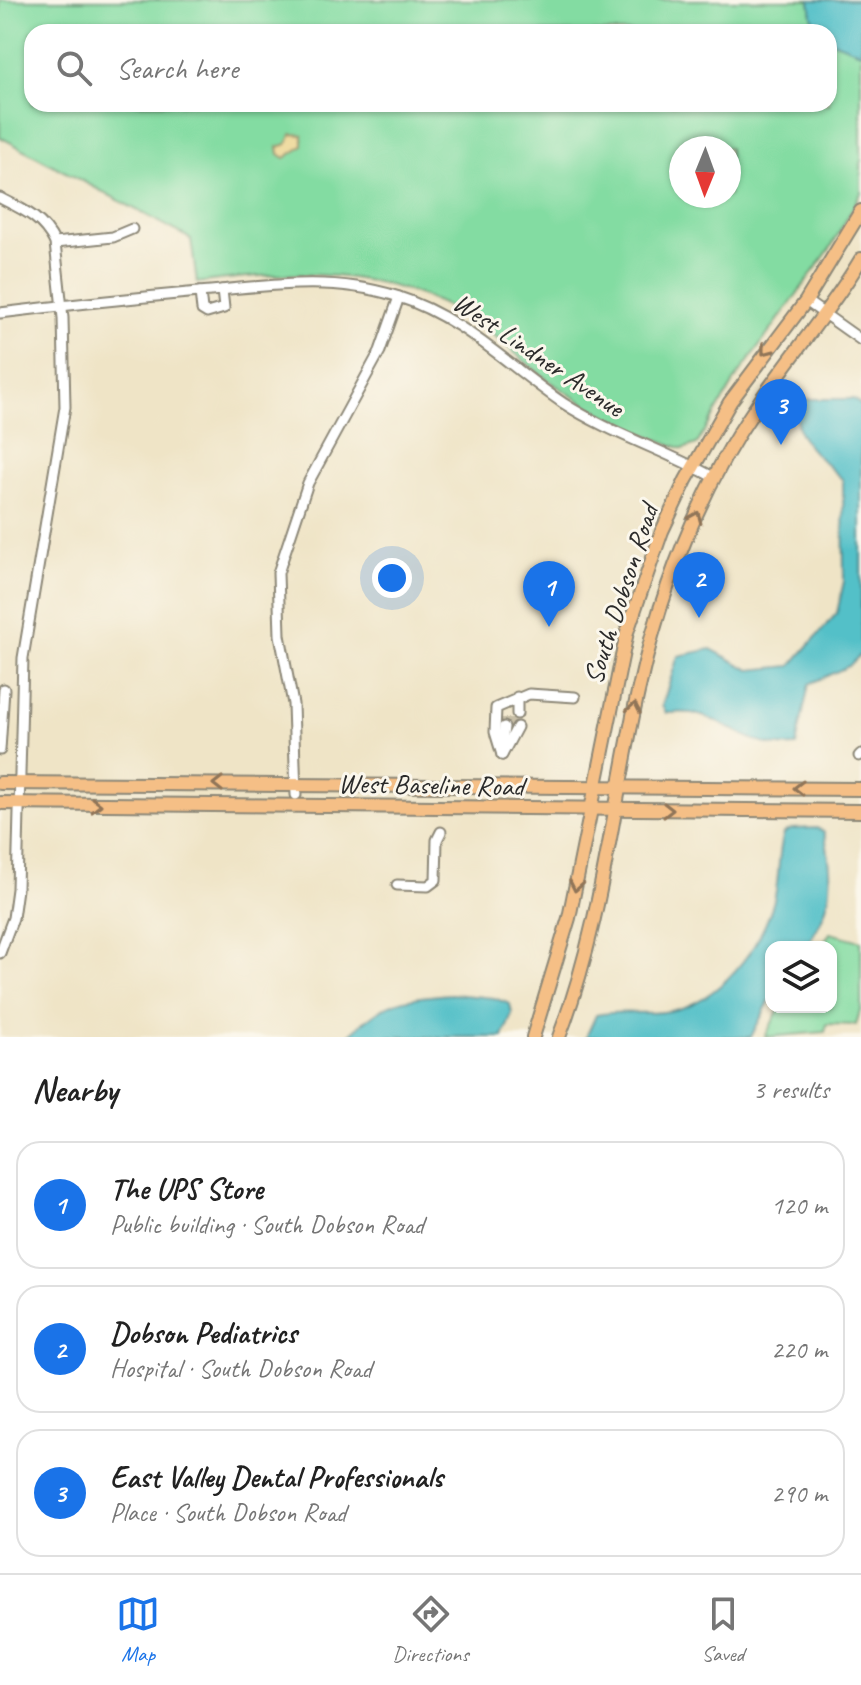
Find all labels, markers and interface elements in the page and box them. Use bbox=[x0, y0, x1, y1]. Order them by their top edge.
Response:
search box bbox=[24, 24, 837, 112]
icon: search bbox=[52, 46, 96, 90]
text: Search here bbox=[116, 49, 238, 87]
north arrow bbox=[669, 136, 741, 208]
street label: West Lindner Avenue bbox=[447, 284, 632, 426]
one-way arrow bbox=[762, 341, 776, 356]
pin: 3 bbox=[755, 379, 807, 445]
street label: South Dobson Road bbox=[575, 496, 667, 688]
one-way arrow bbox=[686, 511, 702, 525]
pin: 2 bbox=[673, 552, 725, 618]
your location bbox=[372, 558, 412, 598]
pin: 1 bbox=[523, 561, 575, 627]
one-way arrow bbox=[625, 702, 642, 715]
street label: West Baseline Road bbox=[338, 765, 528, 804]
one-way arrow bbox=[211, 775, 224, 793]
one-way arrow bbox=[792, 779, 805, 797]
one-way arrow bbox=[90, 796, 103, 814]
one-way arrow bbox=[662, 801, 675, 819]
one-way arrow bbox=[568, 879, 585, 893]
map controls bbox=[765, 941, 837, 1013]
button: layers bbox=[765, 941, 837, 1013]
text: Nearby bbox=[32, 1068, 118, 1111]
text: 3 results bbox=[753, 1073, 829, 1106]
text: The UPS Store bbox=[110, 1170, 263, 1208]
text: 1 bbox=[54, 1189, 66, 1222]
text: 120 m bbox=[771, 1189, 827, 1222]
text: Public building · South Dobson Road bbox=[110, 1208, 424, 1241]
text: Dobson Pediatrics bbox=[110, 1314, 297, 1352]
text: 2 bbox=[54, 1333, 66, 1366]
text: 220 m bbox=[771, 1333, 827, 1366]
text: Hospital · South Dobson Road bbox=[110, 1352, 372, 1385]
text: East Valley Dental Professionals bbox=[110, 1458, 443, 1496]
text: 3 bbox=[54, 1477, 66, 1510]
text: 290 m bbox=[771, 1477, 827, 1510]
text: Place · South Dobson Road bbox=[110, 1496, 346, 1529]
tab: Map bbox=[116, 1592, 160, 1668]
tab: Directions bbox=[392, 1592, 469, 1668]
tab: Saved bbox=[701, 1592, 745, 1668]

